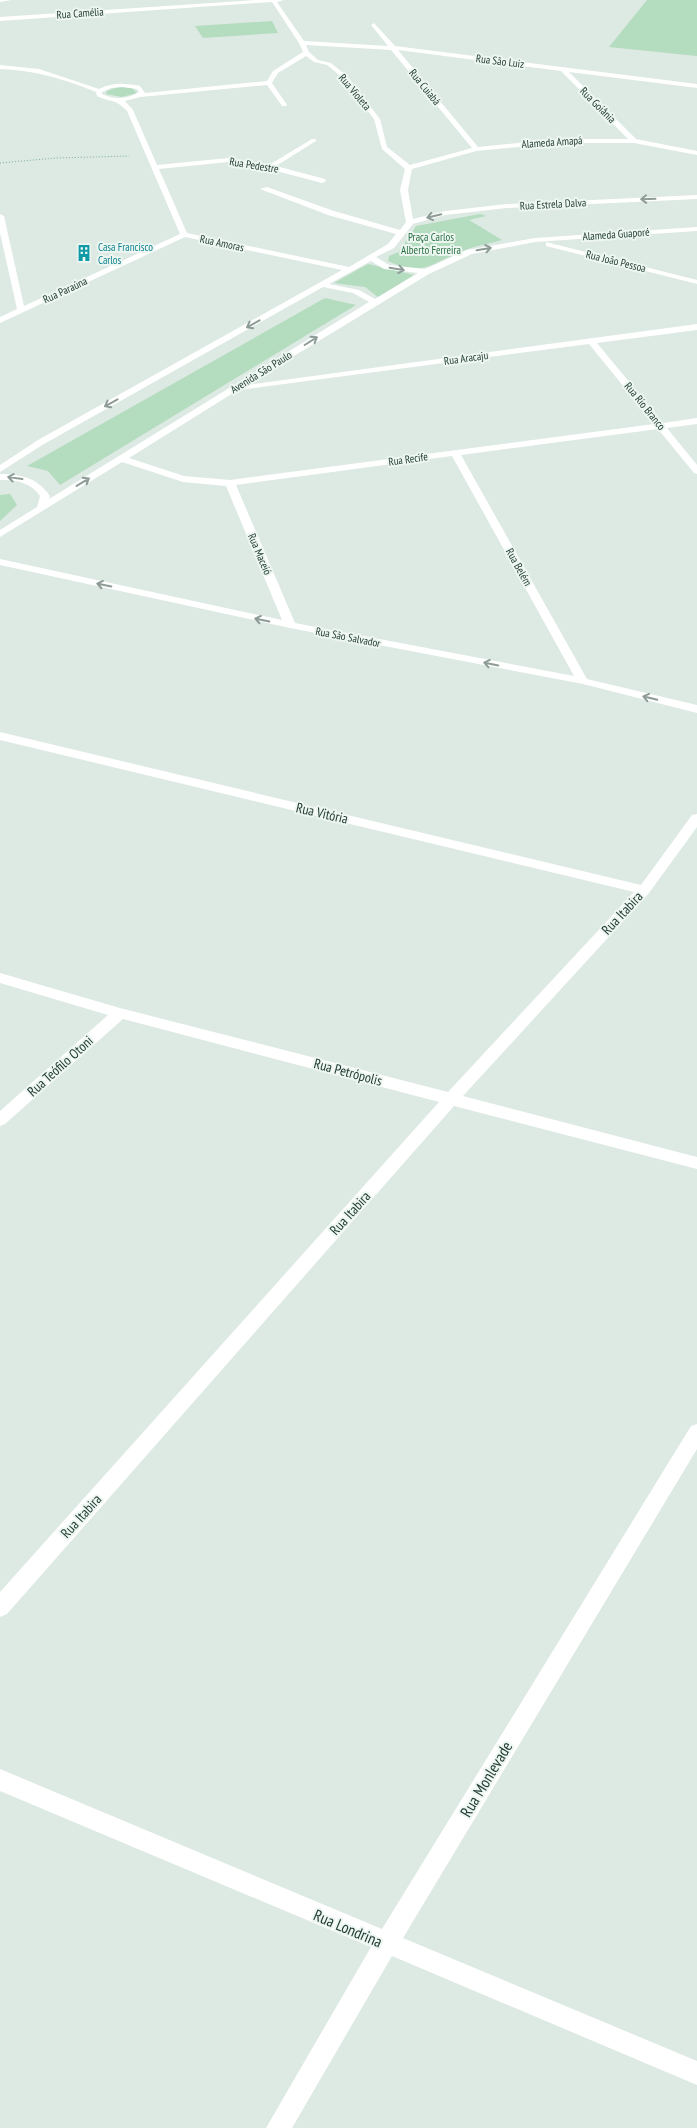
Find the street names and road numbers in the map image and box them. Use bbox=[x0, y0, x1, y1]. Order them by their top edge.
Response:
street label: Rua Camélia bbox=[56, 4, 104, 22]
street label: Rua São Luiz bbox=[475, 51, 525, 71]
street label: Rua Cuiabá bbox=[406, 66, 444, 108]
street label: Rua Violeta bbox=[336, 71, 374, 113]
street label: Rua Goiânia bbox=[577, 84, 619, 126]
street label: Alameda Amapá bbox=[521, 133, 583, 151]
street label: Rua Pedestre bbox=[228, 154, 280, 176]
street label: Rua Estrela Dalva bbox=[519, 195, 587, 213]
street label: Alameda Guaporé bbox=[582, 225, 650, 243]
street label: Rua Amoras bbox=[199, 232, 246, 255]
street label: Rua João Pessoa bbox=[584, 247, 648, 275]
street label: Rua Paraúna bbox=[41, 274, 89, 306]
street label: Avenida São Paulo bbox=[228, 347, 294, 396]
street label: Rua Aracaju bbox=[443, 348, 489, 368]
street label: Rua Rio Branco bbox=[621, 379, 669, 433]
street label: Rua Recife bbox=[387, 449, 429, 469]
street label: Rua Maceió bbox=[245, 531, 275, 577]
street label: Rua Belém bbox=[503, 546, 535, 588]
street label: Rua São Salvador bbox=[314, 624, 382, 650]
street label: Rua Vitória bbox=[294, 798, 350, 828]
street label: Rua Itabira bbox=[597, 888, 647, 938]
street label: Rua Teófilo Otoni bbox=[23, 1032, 97, 1100]
street label: Rua Petrópolis bbox=[312, 1054, 384, 1090]
street label: Rua Itabira bbox=[326, 1187, 374, 1239]
street label: Rua Itabira bbox=[57, 1490, 105, 1542]
street label: Rua Monlevade bbox=[456, 1738, 516, 1820]
street label: Rua Londrina bbox=[311, 1905, 385, 1951]

